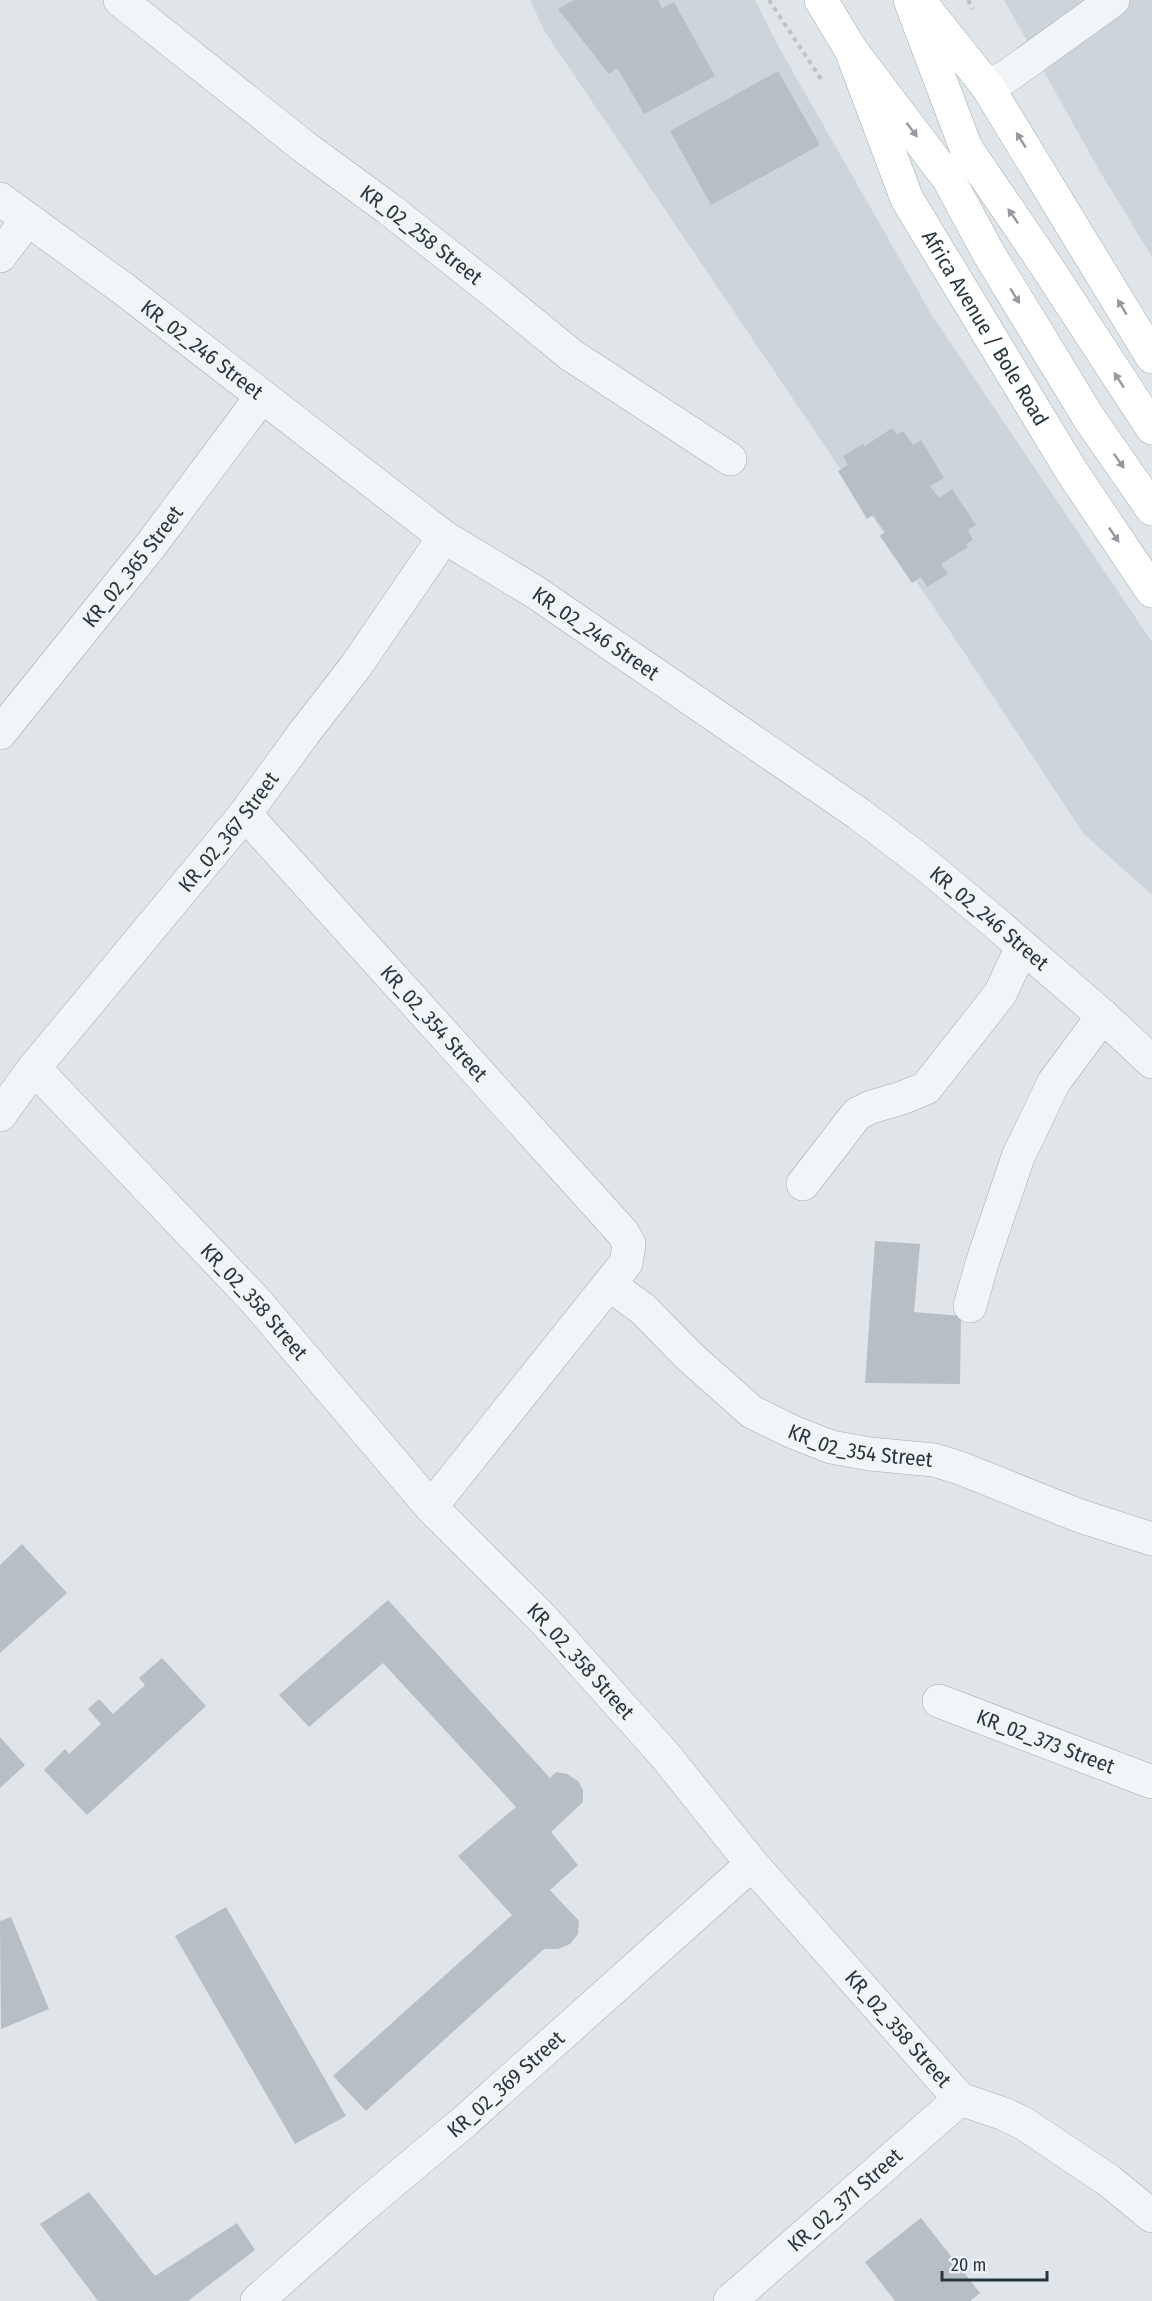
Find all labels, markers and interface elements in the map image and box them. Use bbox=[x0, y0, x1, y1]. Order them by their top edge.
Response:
one-way arrow bbox=[906, 122, 918, 138]
one-way arrow bbox=[1015, 132, 1027, 148]
street label: KR_02_258 Street bbox=[355, 179, 488, 291]
one-way arrow bbox=[1007, 209, 1019, 225]
street label: Africa Avenue / Bole Road bbox=[916, 226, 1054, 431]
one-way arrow bbox=[1009, 288, 1020, 304]
street label: KR_02_246 Street bbox=[136, 294, 268, 405]
one-way arrow bbox=[1116, 298, 1127, 315]
one-way arrow bbox=[1114, 371, 1125, 388]
one-way arrow bbox=[1113, 452, 1125, 468]
street label: KR_02_365 Street bbox=[77, 500, 189, 633]
one-way arrow bbox=[1108, 526, 1120, 542]
street label: KR_02_246 Street bbox=[527, 581, 664, 686]
street label: KR_02_367 Street bbox=[173, 767, 284, 897]
street label: KR_02_246 Street bbox=[924, 861, 1054, 976]
street label: KR_02_354 Street bbox=[375, 960, 493, 1087]
street label: KR_02_358 Street bbox=[195, 1238, 313, 1365]
street label: KR_02_354 Street bbox=[784, 1418, 934, 1473]
street label: KR_02_358 Street bbox=[521, 1597, 640, 1725]
street label: KR_02_373 Street bbox=[973, 1704, 1118, 1780]
street label: KR_02_358 Street bbox=[839, 1965, 957, 2093]
street label: KR_02_369 Street bbox=[442, 2025, 570, 2143]
street label: KR_02_371 Street bbox=[782, 2143, 908, 2257]
scale bar bbox=[942, 2244, 1047, 2282]
text: 20 m bbox=[951, 2254, 986, 2276]

